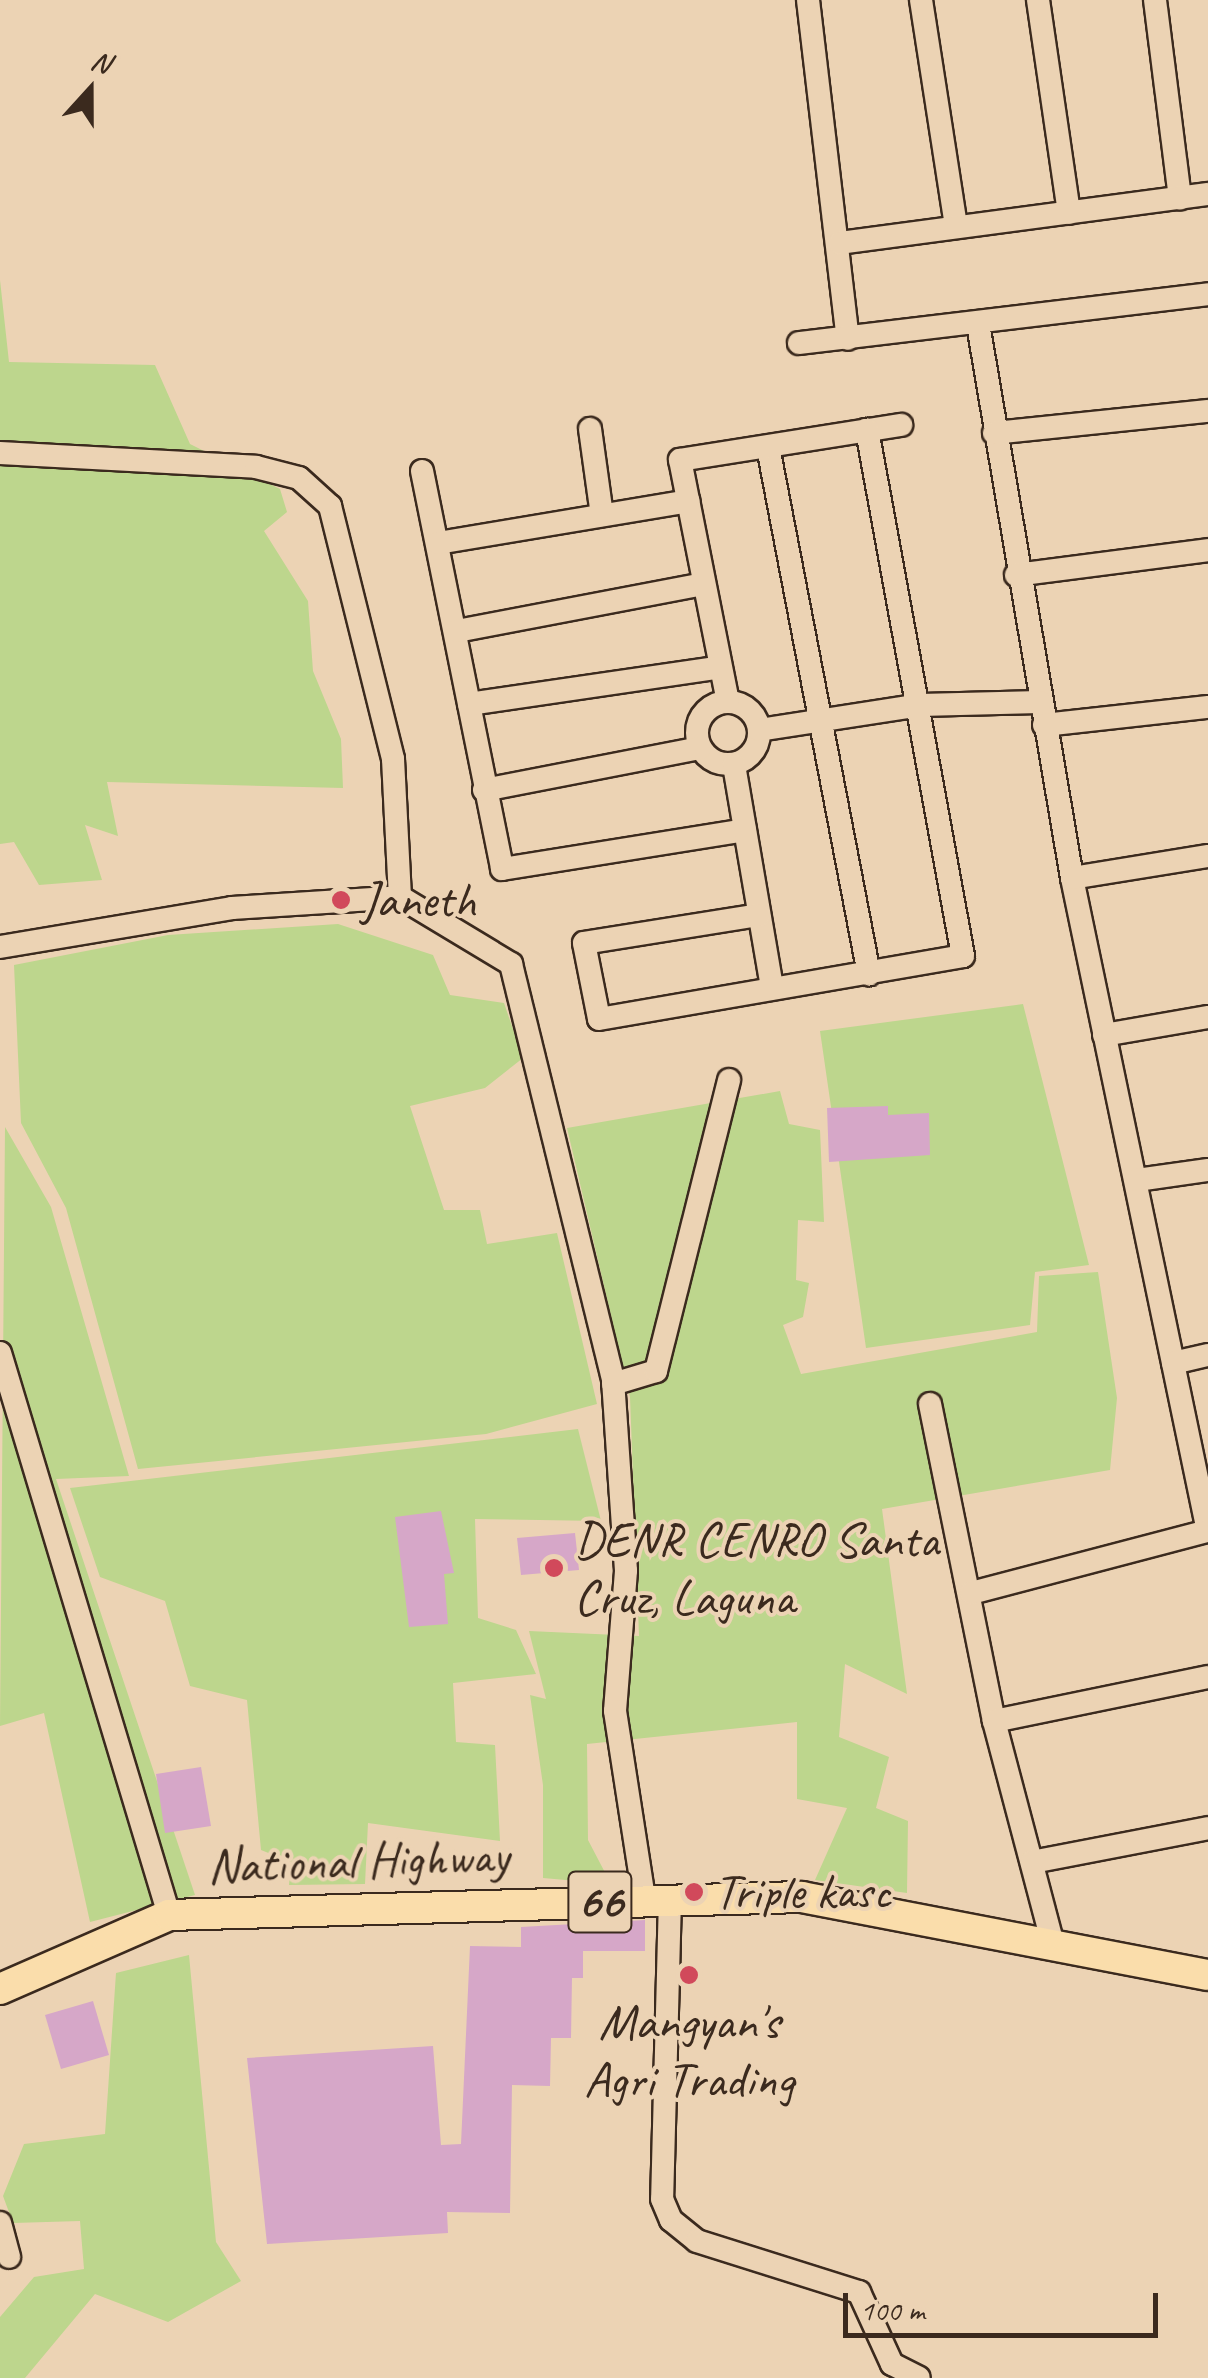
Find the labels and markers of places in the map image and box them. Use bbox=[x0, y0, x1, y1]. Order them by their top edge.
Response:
place label: Janeth bbox=[361, 870, 476, 930]
marker: Janeth bbox=[330, 889, 352, 911]
place label: DENR CENRO Santa Cruz, Laguna bbox=[574, 1509, 938, 1626]
marker: DENR CENRO Santa Cruz, Laguna bbox=[543, 1557, 565, 1579]
place label: Triple kasc bbox=[714, 1862, 892, 1922]
marker: Triple kasc bbox=[683, 1881, 705, 1903]
marker: Mangyan's Agri Trading bbox=[678, 1964, 700, 1986]
place label: Mangyan's Agri Trading bbox=[584, 1991, 794, 2108]

